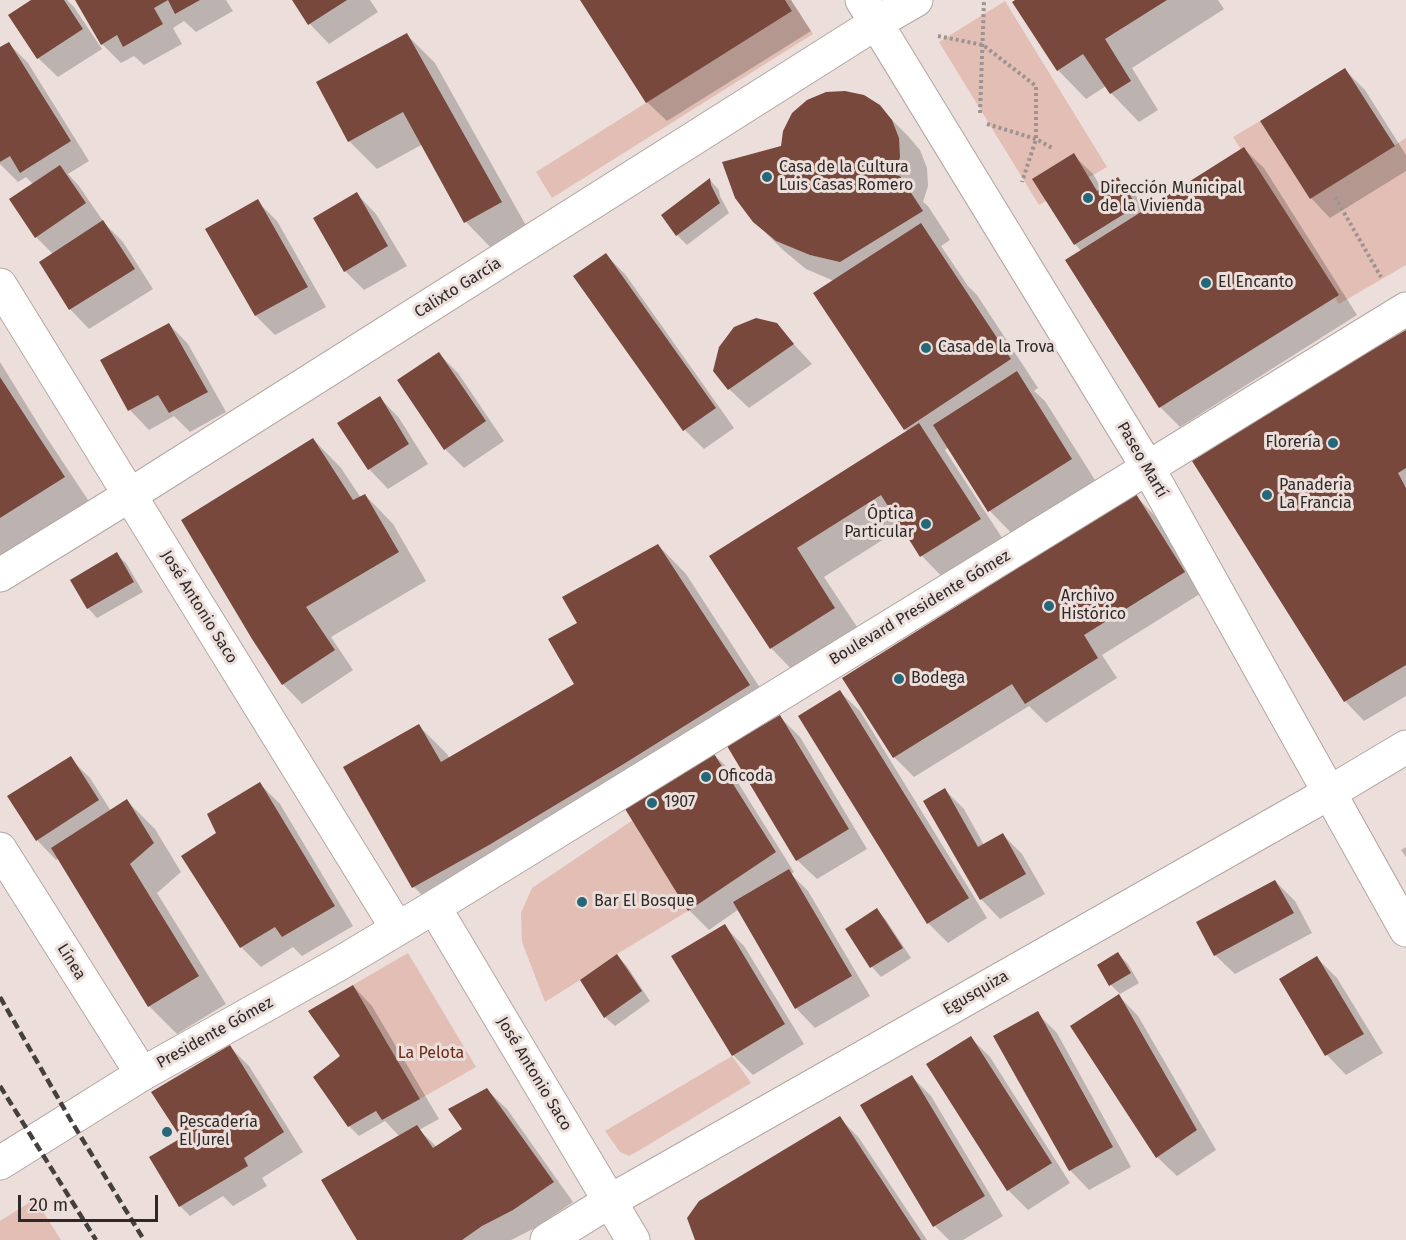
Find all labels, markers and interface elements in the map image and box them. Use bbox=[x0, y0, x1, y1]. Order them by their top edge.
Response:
place label: Casa de la Cultura Luis Casas Romero bbox=[779, 158, 913, 196]
marker: Casa de la Cultura Luis Casas Romero bbox=[760, 170, 774, 184]
place label: Dirección Municipal de la Vivienda bbox=[1100, 179, 1242, 217]
marker: Dirección Municipal de la Vivienda bbox=[1081, 191, 1095, 205]
street label: Calixto García bbox=[411, 254, 505, 322]
place label: El Encanto bbox=[1218, 273, 1294, 293]
marker: El Encanto bbox=[1199, 276, 1213, 290]
place label: Casa de la Trova bbox=[938, 338, 1055, 358]
marker: Casa de la Trova bbox=[919, 341, 933, 355]
street label: Paseo Martí bbox=[1113, 419, 1171, 501]
place label: Florería bbox=[1266, 433, 1321, 453]
marker: Florería bbox=[1326, 436, 1340, 450]
place label: Panaderia La Francia bbox=[1279, 476, 1352, 514]
marker: Panaderia La Francia bbox=[1260, 488, 1274, 502]
place label: Óptica Particular bbox=[844, 505, 914, 543]
marker: Óptica Particular bbox=[919, 517, 933, 531]
street label: Boulevard Presidente Gómez bbox=[826, 546, 1014, 670]
street label: José Antonio Saco bbox=[157, 547, 241, 667]
place label: Archivo Histórico bbox=[1061, 587, 1126, 625]
marker: Archivo Histórico bbox=[1042, 599, 1056, 613]
place label: Bodega bbox=[911, 669, 965, 689]
marker: Bodega bbox=[892, 672, 906, 686]
place label: Oficoda bbox=[718, 767, 773, 787]
marker: Oficoda bbox=[699, 770, 713, 784]
place label: 1907 bbox=[664, 793, 695, 813]
marker: 1907 bbox=[645, 796, 659, 810]
place label: Bar El Bosque bbox=[594, 892, 694, 912]
marker: Bar El Bosque bbox=[575, 895, 589, 909]
street label: Línea bbox=[53, 940, 89, 984]
street label: Egusquiza bbox=[940, 967, 1012, 1019]
street label: Presidente Gómez bbox=[153, 993, 277, 1073]
street label: José Antonio Saco bbox=[492, 1013, 576, 1135]
park label: La Pelota bbox=[398, 1044, 464, 1064]
place label: Pescadería El Jurel bbox=[179, 1113, 258, 1151]
marker: Pescadería El Jurel bbox=[160, 1125, 174, 1139]
scale bar bbox=[21, 1183, 160, 1221]
text: 20 m bbox=[29, 1194, 68, 1216]

